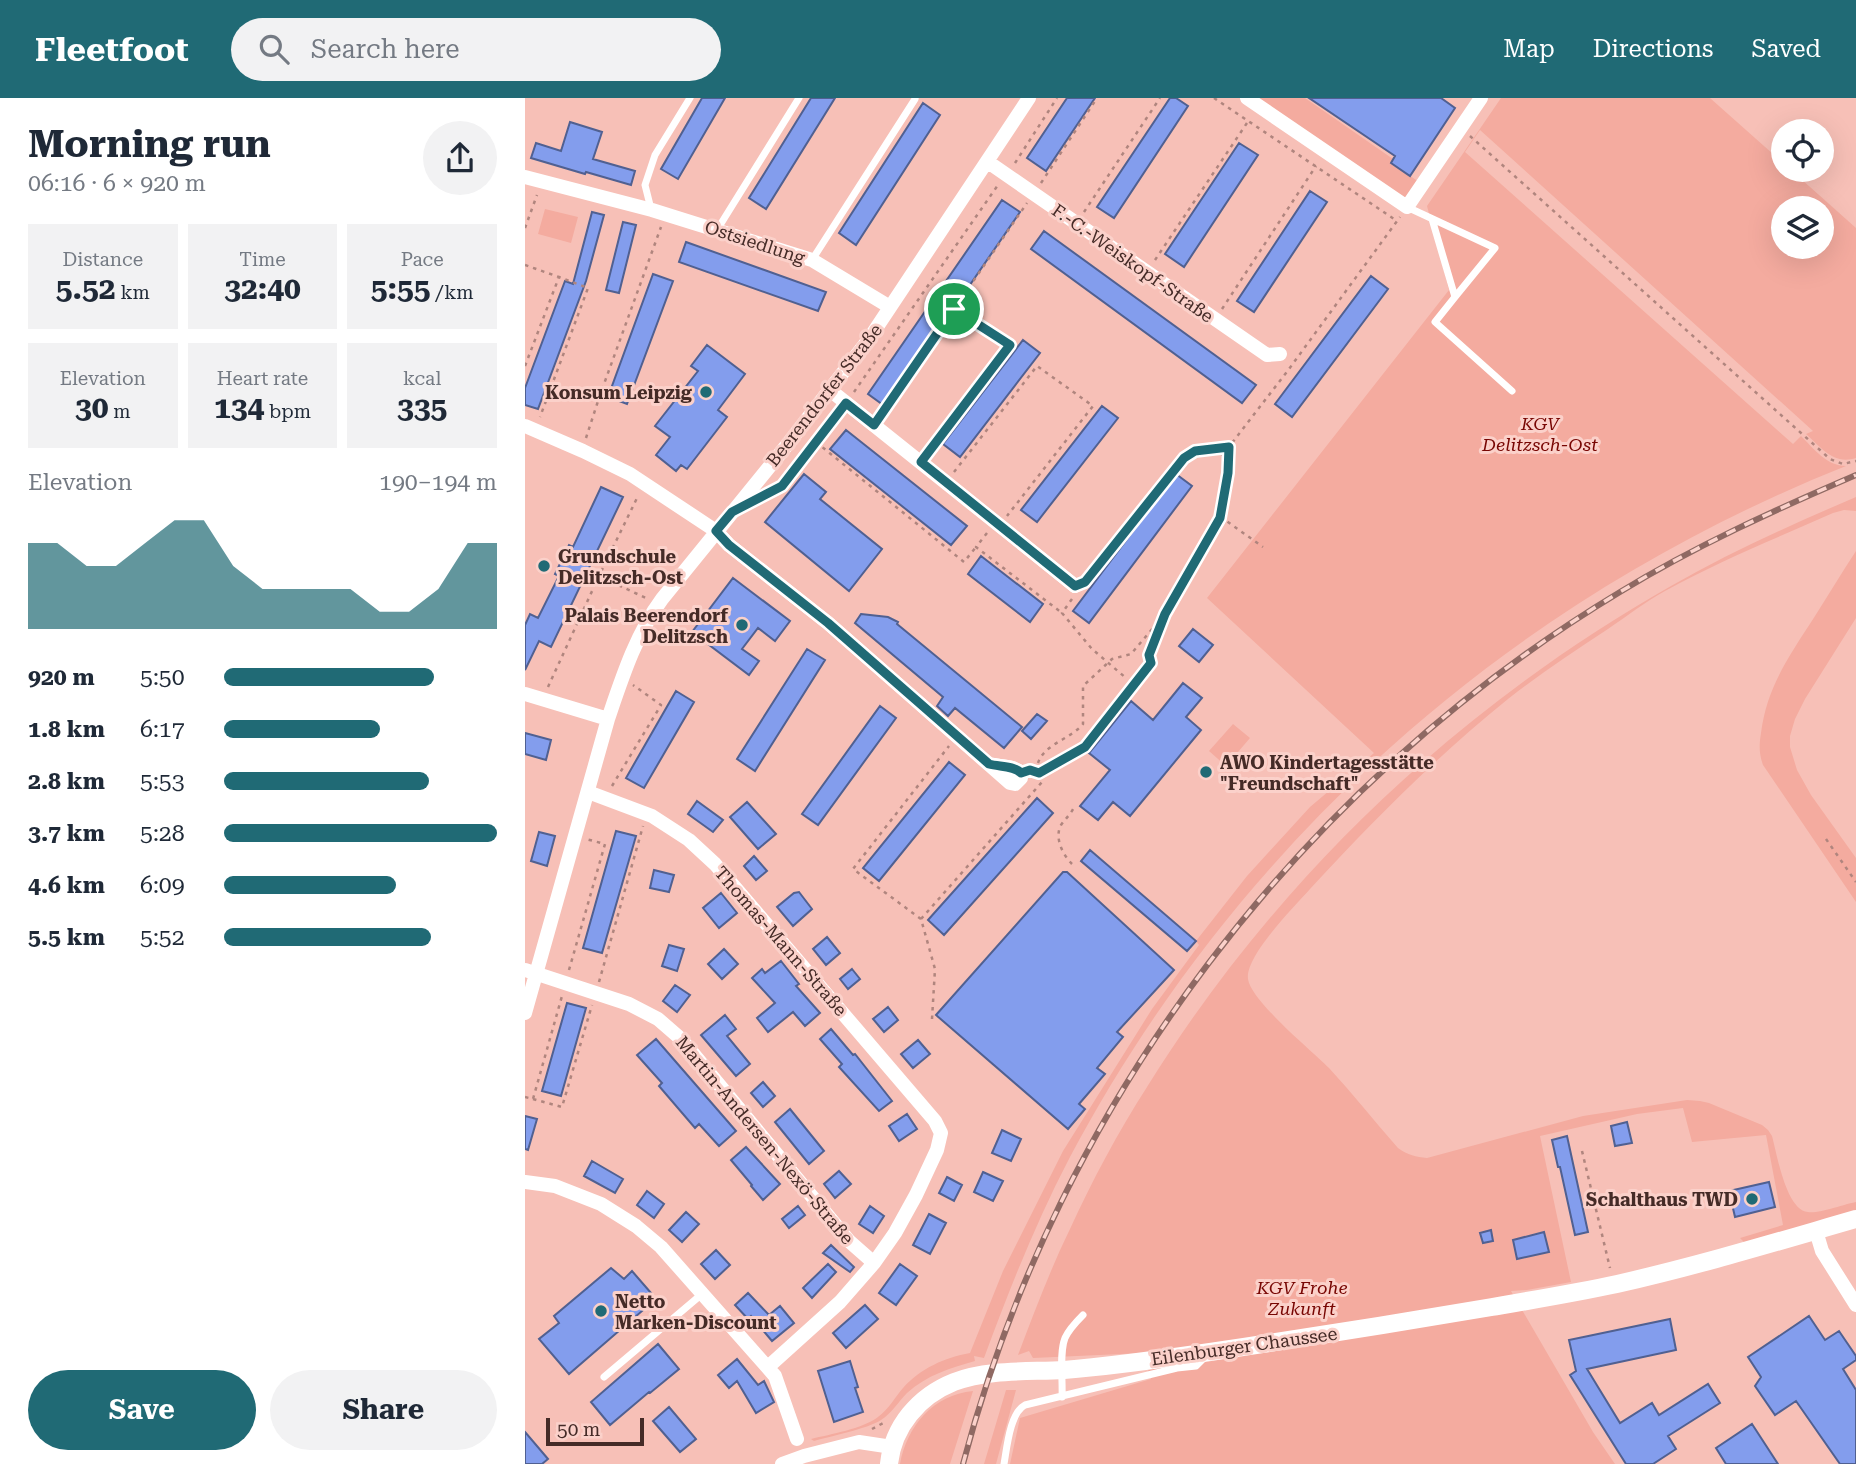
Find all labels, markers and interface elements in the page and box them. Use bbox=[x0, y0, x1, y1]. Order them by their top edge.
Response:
search box bbox=[231, 18, 721, 81]
text: Fleetfoot bbox=[35, 30, 189, 69]
icon: search bbox=[255, 30, 293, 68]
text: Search here bbox=[311, 34, 460, 64]
text: Map bbox=[1503, 35, 1555, 63]
text: Directions bbox=[1593, 35, 1713, 63]
text: Saved bbox=[1751, 35, 1821, 63]
map controls bbox=[1771, 119, 1834, 259]
button: locate bbox=[1771, 119, 1834, 182]
button: share bbox=[423, 121, 497, 195]
text: Morning run bbox=[28, 122, 271, 166]
text: 06:16 · 6 × 920 m bbox=[28, 170, 206, 197]
button: layers bbox=[1771, 196, 1834, 259]
street label: F.-C.-Weiskopf-Straße bbox=[1048, 199, 1218, 327]
street label: Ostsiedlung bbox=[702, 216, 808, 268]
text: Distance bbox=[63, 248, 143, 271]
text: Time bbox=[239, 248, 286, 271]
text: Pace bbox=[401, 248, 444, 271]
text: 5.52 bbox=[56, 271, 116, 306]
text: 32:40 bbox=[224, 271, 301, 306]
text: 5:55 bbox=[371, 271, 431, 306]
pin bbox=[924, 279, 984, 339]
text: km bbox=[116, 281, 150, 304]
text: /km bbox=[431, 281, 474, 304]
icon: arrive bbox=[935, 290, 973, 328]
street label: Beerendorfer Straße bbox=[762, 319, 886, 471]
text: Elevation bbox=[60, 367, 146, 390]
text: Heart rate bbox=[217, 367, 308, 390]
text: kcal bbox=[403, 367, 441, 390]
place label: Konsum Leipzig bbox=[545, 382, 693, 403]
marker: Konsum Leipzig bbox=[698, 384, 714, 400]
text: 30 bbox=[75, 390, 109, 425]
text: 134 bbox=[214, 390, 264, 425]
text: 335 bbox=[397, 390, 447, 425]
text: m bbox=[109, 400, 131, 423]
text: bpm bbox=[264, 400, 311, 423]
park label: KGV Delitzsch-Ost bbox=[1481, 413, 1598, 455]
text: Elevation bbox=[28, 469, 132, 496]
text: 190–194 m bbox=[379, 469, 497, 496]
place label: Grundschule Delitzsch-Ost bbox=[558, 546, 683, 588]
marker: Grundschule Delitzsch-Ost bbox=[536, 558, 552, 574]
place label: Palais Beerendorf Delitzsch bbox=[565, 605, 729, 647]
marker: Palais Beerendorf Delitzsch bbox=[734, 617, 750, 633]
text: 920 m bbox=[28, 664, 95, 691]
text: 5:50 bbox=[140, 664, 185, 691]
text: 1.8 km bbox=[28, 716, 105, 743]
text: 6:17 bbox=[140, 716, 185, 743]
place label: AWO Kindertagesstätte "Freundschaft" bbox=[1220, 752, 1434, 794]
marker: AWO Kindertagesstätte "Freundschaft" bbox=[1198, 764, 1214, 780]
text: 2.8 km bbox=[28, 768, 105, 795]
text: 5:53 bbox=[140, 768, 185, 795]
text: 3.7 km bbox=[28, 820, 105, 847]
text: 5:28 bbox=[140, 820, 185, 847]
street label: Thomas-Mann-Straße bbox=[710, 862, 852, 1020]
text: 4.6 km bbox=[28, 872, 105, 899]
text: 6:09 bbox=[140, 872, 185, 899]
text: 5.5 km bbox=[28, 924, 105, 951]
text: 5:52 bbox=[140, 924, 185, 951]
street label: Martin-Andersen-Nexö-Straße bbox=[672, 1032, 858, 1249]
place label: Schalthaus TWD bbox=[1586, 1189, 1738, 1210]
marker: Schalthaus TWD bbox=[1744, 1191, 1760, 1207]
park label: KGV Frohe Zukunft bbox=[1255, 1277, 1348, 1319]
place label: Netto Marken-Discount bbox=[615, 1291, 777, 1333]
marker: Netto Marken-Discount bbox=[593, 1303, 609, 1319]
street label: Eilenburger Chaussee bbox=[1150, 1323, 1339, 1369]
button: Save bbox=[28, 1370, 256, 1450]
button: Share bbox=[270, 1370, 497, 1450]
scale bar bbox=[546, 1415, 644, 1447]
text: 50 m bbox=[557, 1418, 600, 1441]

